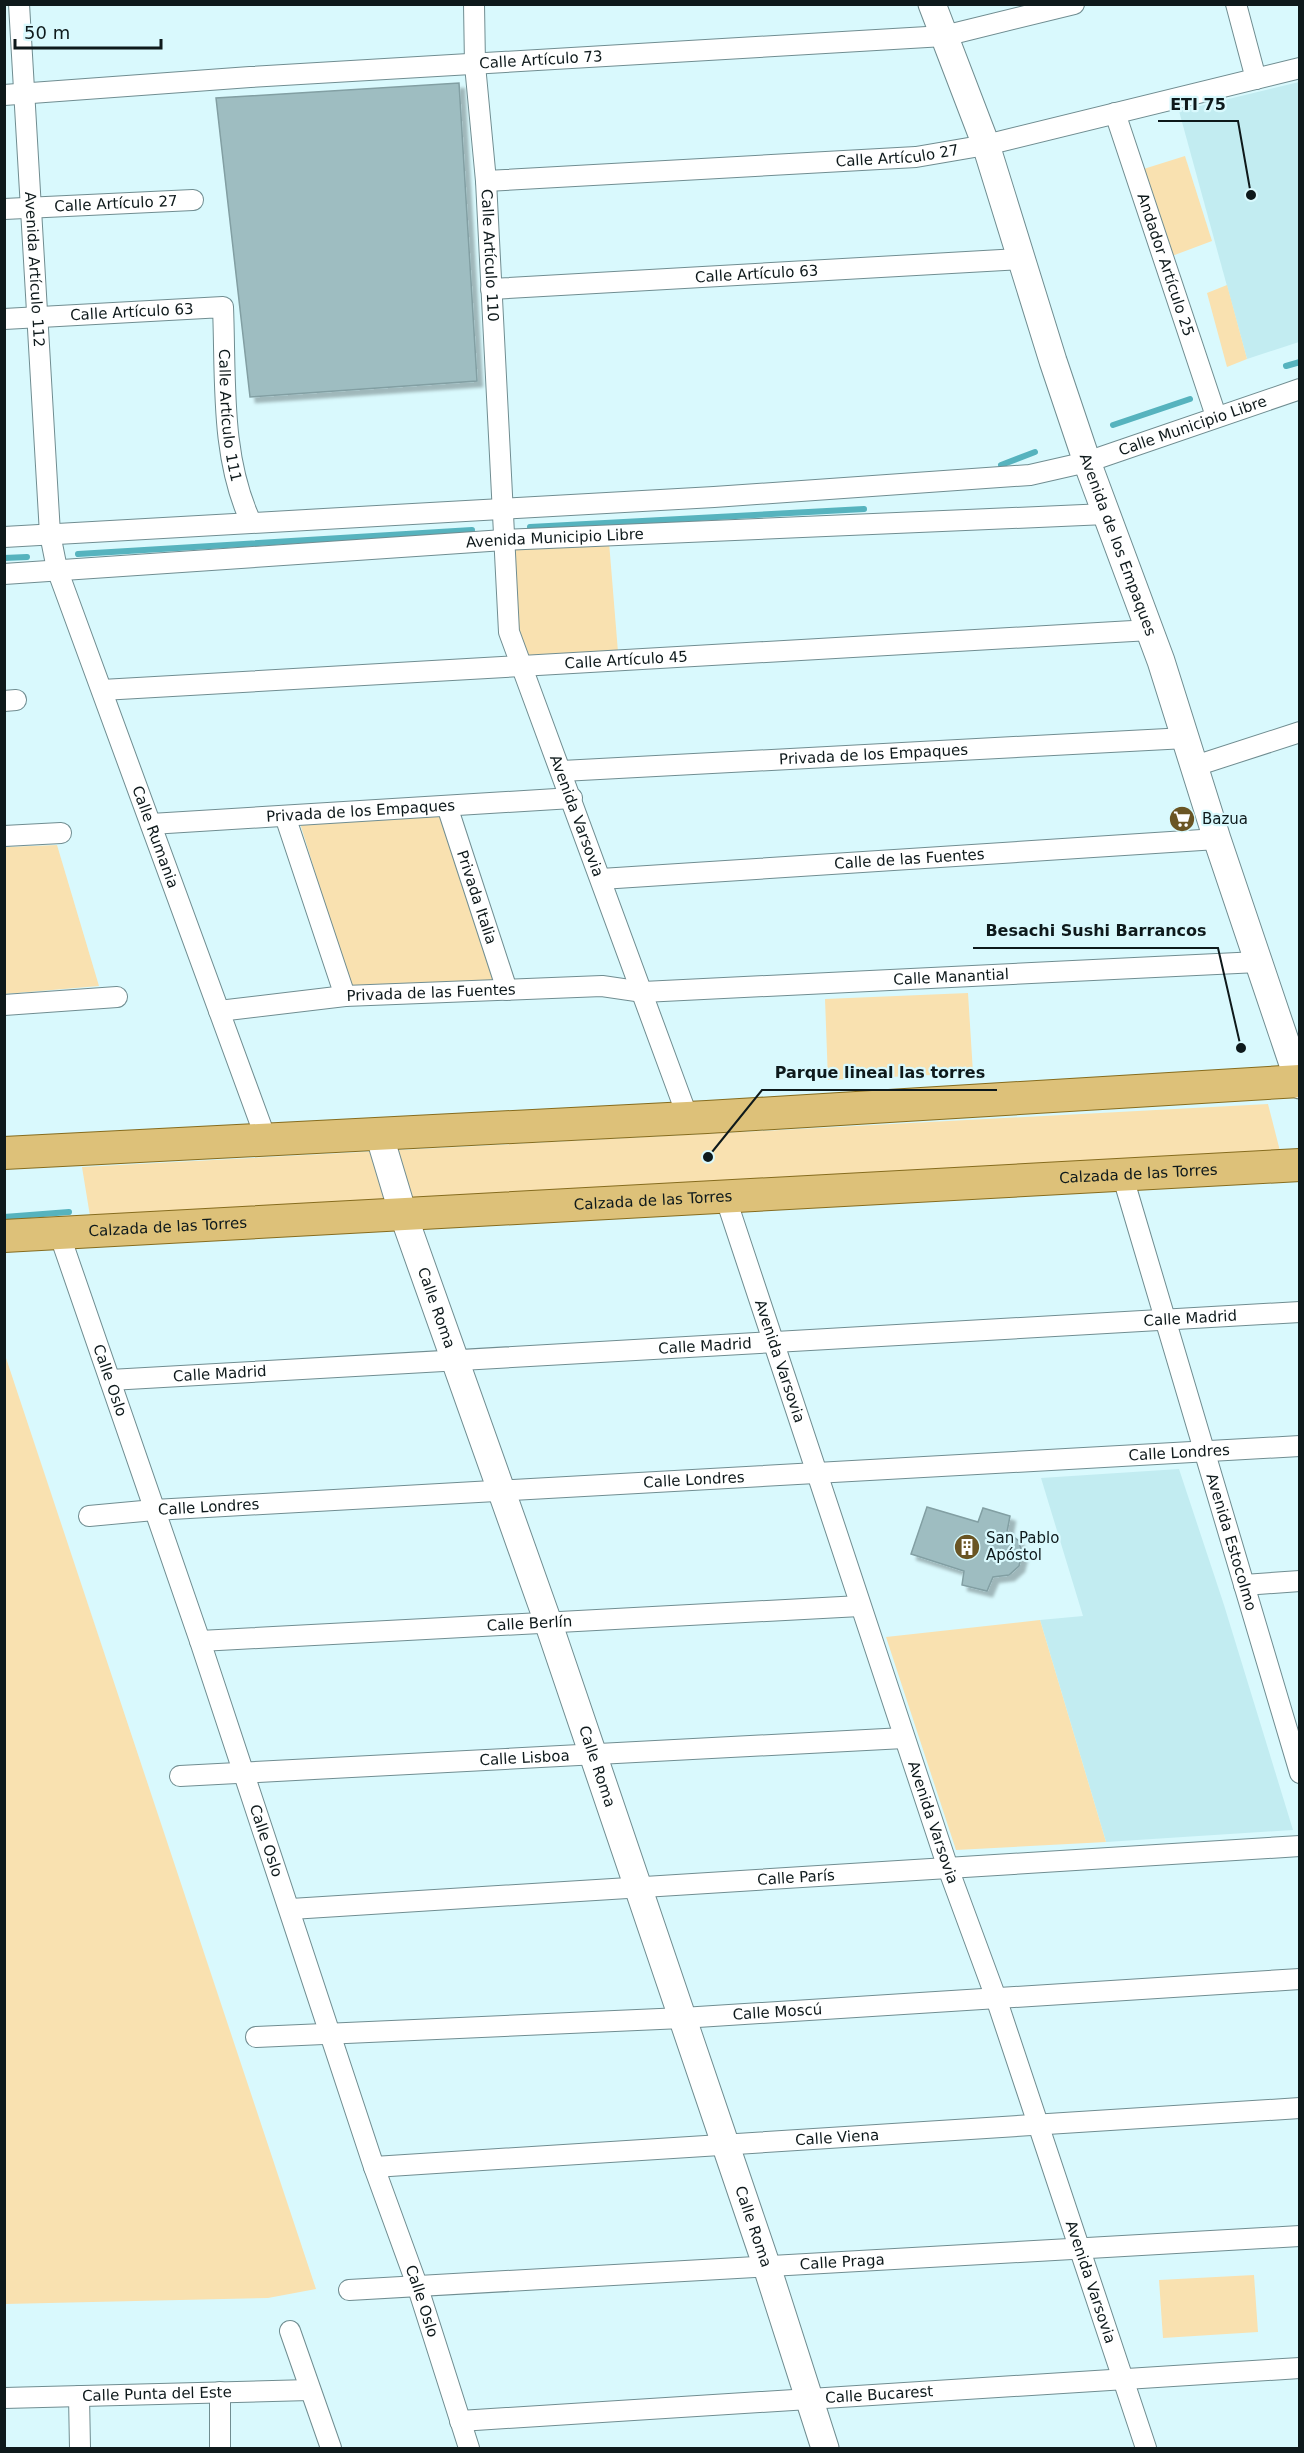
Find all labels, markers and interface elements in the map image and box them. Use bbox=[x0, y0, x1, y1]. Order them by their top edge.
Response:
scale bar bbox=[15, 12, 160, 50]
text: 50 m bbox=[24, 22, 70, 43]
street label: Calle Artículo 73 bbox=[479, 47, 603, 72]
callout: ETI 75 bbox=[1158, 87, 1238, 121]
text: ETI 75 bbox=[1170, 95, 1226, 114]
street label: Calle Artículo 27 bbox=[835, 141, 960, 170]
street label: Calle Artículo 110 bbox=[477, 188, 502, 322]
street label: Avenida Artículo 112 bbox=[21, 191, 48, 348]
street label: Andador Artículo 25 bbox=[1133, 191, 1198, 339]
street label: Calle Artículo 27 bbox=[54, 192, 178, 216]
street label: Calle Artículo 63 bbox=[694, 261, 819, 286]
street label: Calle Artículo 63 bbox=[70, 300, 194, 324]
street label: Calle Artículo 111 bbox=[215, 349, 245, 483]
street label: Calle Municipio Libre bbox=[1116, 392, 1269, 460]
street label: Avenida de los Empaques bbox=[1076, 451, 1160, 639]
street label: Avenida Municipio Libre bbox=[465, 525, 644, 552]
street label: Calle Artículo 45 bbox=[564, 647, 688, 673]
street label: Privada de los Empaques bbox=[779, 741, 969, 769]
street label: Avenida Varsovia bbox=[546, 752, 607, 879]
street label: Calle Rumania bbox=[128, 783, 182, 891]
street label: Privada de los Empaques bbox=[266, 796, 456, 826]
supermarket icon: Bazua bbox=[1167, 804, 1197, 834]
place label: Bazua bbox=[1202, 810, 1248, 828]
street label: Calle de las Fuentes bbox=[834, 845, 985, 873]
street label: Privada Italia bbox=[453, 848, 500, 947]
callout: Besachi Sushi Barrancos bbox=[973, 914, 1218, 948]
text: Besachi Sushi Barrancos bbox=[985, 921, 1207, 940]
street label: Calle Manantial bbox=[893, 965, 1009, 989]
street label: Privada de las Fuentes bbox=[346, 980, 516, 1005]
callout: Parque lineal las torres bbox=[762, 1056, 997, 1090]
text: Parque lineal las torres bbox=[775, 1063, 985, 1082]
street label: Calzada de las Torres bbox=[1059, 1161, 1218, 1187]
street label: Calzada de las Torres bbox=[573, 1187, 733, 1214]
street label: Calzada de las Torres bbox=[88, 1214, 248, 1240]
street label: Calle Roma bbox=[414, 1265, 459, 1351]
street label: Avenida Varsovia bbox=[751, 1297, 809, 1425]
street label: Calle Madrid bbox=[1143, 1307, 1237, 1330]
street label: Calle Madrid bbox=[658, 1334, 752, 1358]
street label: Calle Oslo bbox=[89, 1342, 131, 1419]
street label: Calle Madrid bbox=[173, 1362, 267, 1385]
street label: Calle Londres bbox=[1128, 1441, 1230, 1465]
street label: Calle Londres bbox=[643, 1468, 745, 1492]
street label: Avenida Estocolmo bbox=[1202, 1471, 1260, 1613]
street label: Calle Londres bbox=[158, 1495, 260, 1519]
place label: San Pablo Apóstol bbox=[986, 1529, 1059, 1564]
building icon: San Pablo Apóstol bbox=[952, 1532, 982, 1562]
street label: Calle Berlín bbox=[486, 1612, 573, 1635]
street label: Calle Roma bbox=[575, 1723, 619, 1809]
street label: Calle Lisboa bbox=[479, 1747, 570, 1769]
street label: Avenida Varsovia bbox=[904, 1759, 962, 1886]
street label: Calle Oslo bbox=[246, 1802, 286, 1879]
street label: Calle París bbox=[757, 1866, 836, 1889]
street label: Calle Moscú bbox=[732, 2000, 823, 2024]
street label: Calle Viena bbox=[795, 2126, 880, 2149]
street label: Calle Roma bbox=[731, 2184, 775, 2270]
street label: Avenida Varsovia bbox=[1062, 2218, 1120, 2346]
street label: Calle Praga bbox=[799, 2251, 885, 2273]
street label: Calle Oslo bbox=[401, 2262, 442, 2339]
street label: Calle Bucarest bbox=[825, 2382, 934, 2407]
street label: Calle Punta del Este bbox=[82, 2383, 232, 2405]

